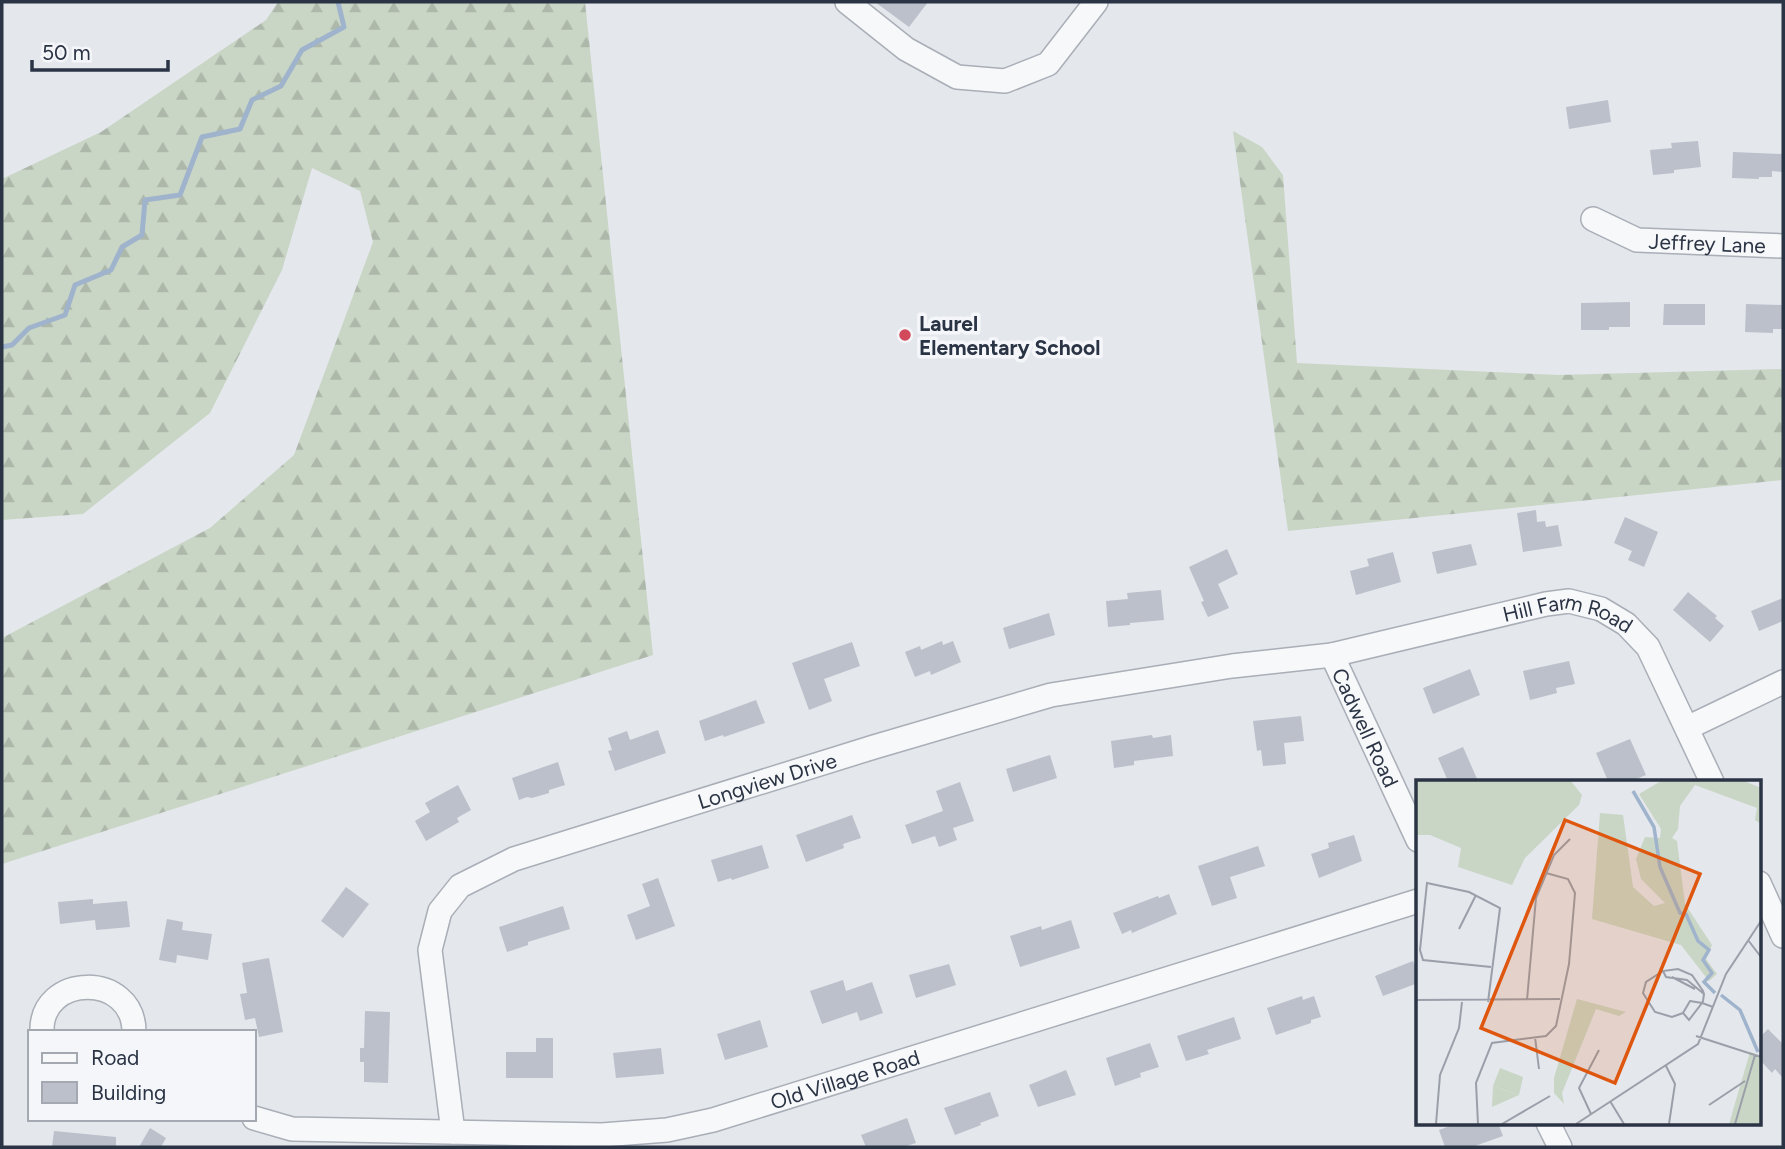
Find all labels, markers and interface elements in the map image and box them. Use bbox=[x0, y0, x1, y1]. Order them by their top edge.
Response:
scale bar bbox=[32, 28, 168, 72]
text: 50 m bbox=[42, 40, 91, 65]
street label: Jeffrey Lane bbox=[1648, 228, 1766, 258]
place label: Laurel Elementary School bbox=[919, 311, 1100, 360]
marker: Laurel Elementary School bbox=[897, 327, 913, 343]
street label: Hill Farm Road bbox=[1500, 588, 1638, 638]
street label: Cadwell Road bbox=[1327, 664, 1404, 791]
street label: Longview Drive bbox=[694, 747, 840, 814]
inset map bbox=[1416, 780, 1760, 1124]
legend bbox=[28, 1030, 256, 1121]
street label: Old Village Road bbox=[767, 1044, 923, 1114]
text: Road bbox=[91, 1045, 139, 1070]
text: Building bbox=[91, 1080, 166, 1105]

